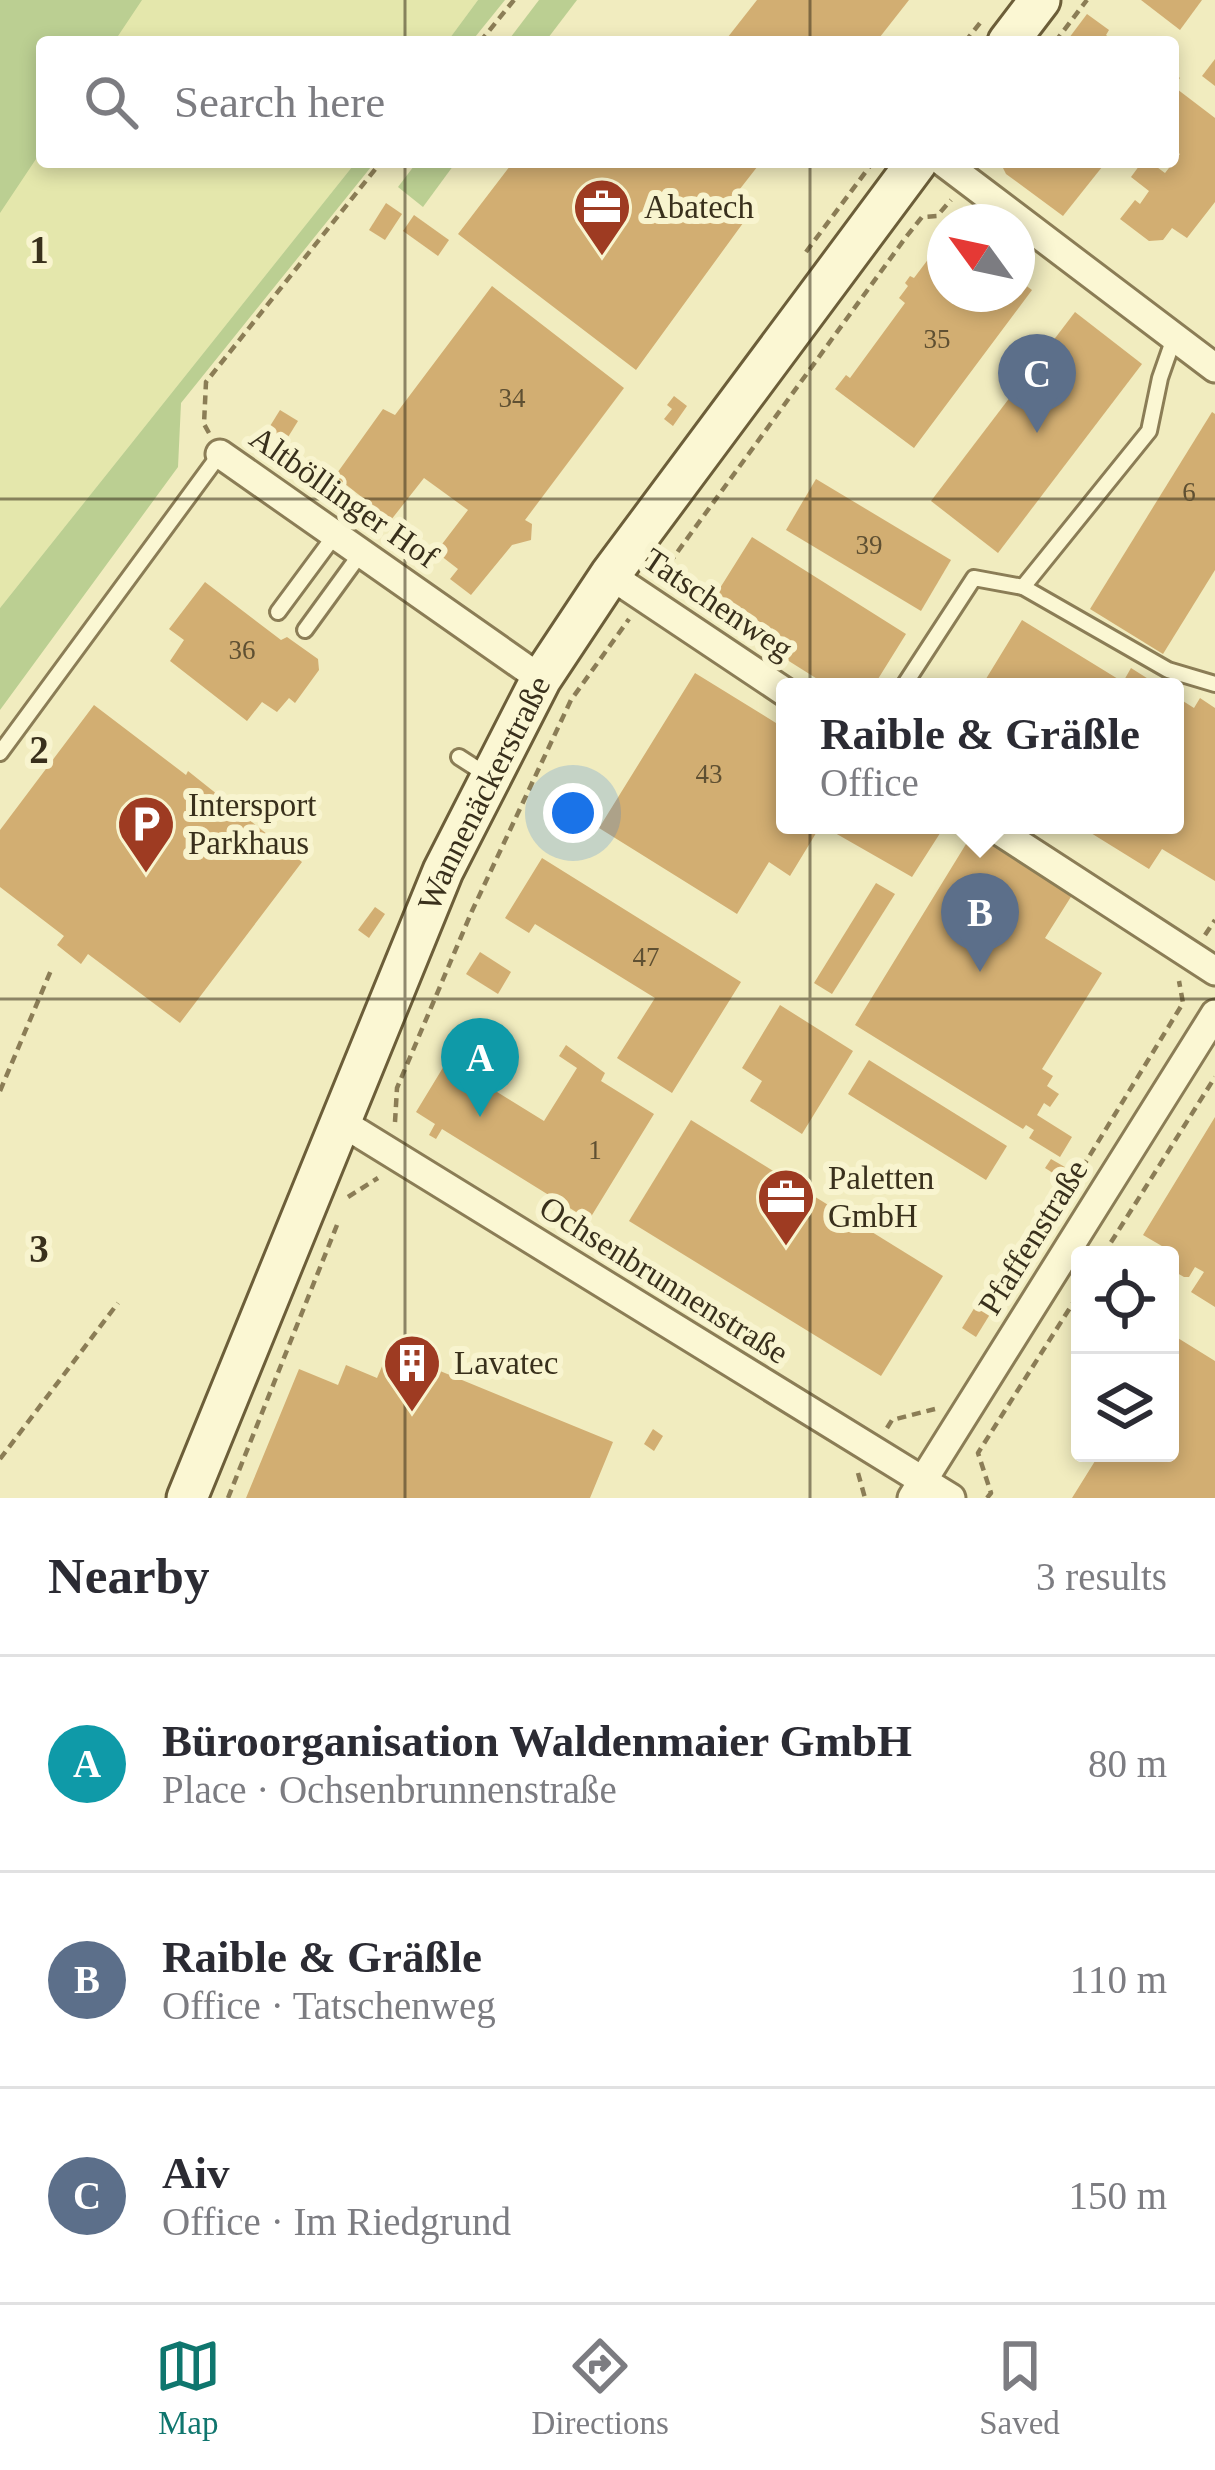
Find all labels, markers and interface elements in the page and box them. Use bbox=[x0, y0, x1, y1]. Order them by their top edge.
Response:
search box bbox=[36, 36, 1179, 168]
icon: search bbox=[78, 69, 144, 135]
text: Search here bbox=[174, 77, 385, 127]
office icon: Abatech bbox=[571, 176, 633, 258]
place label: Abatech bbox=[644, 189, 754, 225]
north arrow bbox=[927, 204, 1035, 312]
text: 1 bbox=[29, 228, 49, 271]
house number: 35 bbox=[924, 324, 951, 354]
pin: C bbox=[998, 334, 1076, 433]
house number: 34 bbox=[499, 383, 526, 413]
street label: Altböllinger Hof bbox=[243, 419, 445, 575]
house number: 6 bbox=[1182, 477, 1196, 507]
house number: 39 bbox=[856, 530, 883, 560]
street label: Tatschenweg bbox=[637, 541, 799, 667]
house number: 36 bbox=[229, 635, 256, 665]
street label: Wannenäckerstraße bbox=[411, 670, 557, 916]
popup bbox=[776, 678, 1184, 834]
text: Raible & Gräßle bbox=[820, 709, 1140, 759]
text: 2 bbox=[29, 728, 49, 771]
house number: 43 bbox=[696, 759, 723, 789]
text: Office bbox=[820, 761, 919, 804]
your location bbox=[543, 783, 603, 843]
place label: Intersport Parkhaus bbox=[188, 787, 316, 861]
parking icon: Intersport Parkhaus bbox=[115, 793, 177, 875]
pin: B bbox=[941, 873, 1019, 972]
house number: 47 bbox=[633, 942, 660, 972]
pin: A bbox=[441, 1018, 519, 1117]
house number: 1 bbox=[588, 1135, 602, 1165]
street label: Pfaffenstraße bbox=[971, 1153, 1095, 1321]
place label: Paletten GmbH bbox=[828, 1160, 934, 1234]
office icon: Paletten GmbH bbox=[755, 1166, 817, 1248]
street label: Ochsenbrunnenstraße bbox=[533, 1189, 795, 1371]
text: 3 bbox=[29, 1227, 49, 1270]
map controls bbox=[1071, 1246, 1179, 1462]
button: locate bbox=[1071, 1246, 1179, 1354]
building icon: Lavatec bbox=[381, 1332, 443, 1414]
place label: Lavatec bbox=[454, 1345, 558, 1381]
button: layers bbox=[1071, 1354, 1179, 1462]
text: Nearby bbox=[48, 1548, 209, 1604]
text: 3 results bbox=[1036, 1555, 1167, 1598]
text: Büroorganisation Waldenmaier GmbH bbox=[162, 1716, 912, 1766]
text: A bbox=[73, 1742, 101, 1785]
text: 80 m bbox=[1088, 1742, 1167, 1785]
text: Place · Ochsenbrunnenstraße bbox=[162, 1768, 617, 1811]
text: Raible & Gräßle bbox=[162, 1932, 482, 1982]
text: B bbox=[74, 1958, 100, 2001]
text: 110 m bbox=[1070, 1958, 1167, 2001]
text: Office · Tatschenweg bbox=[162, 1984, 496, 2027]
text: Aiv bbox=[162, 2148, 230, 2198]
text: C bbox=[73, 2174, 101, 2217]
text: 150 m bbox=[1068, 2174, 1167, 2217]
text: Office · Im Riedgrund bbox=[162, 2200, 511, 2243]
tab: Map bbox=[155, 2333, 221, 2442]
tab: Directions bbox=[531, 2333, 669, 2442]
tab: Saved bbox=[979, 2333, 1060, 2442]

